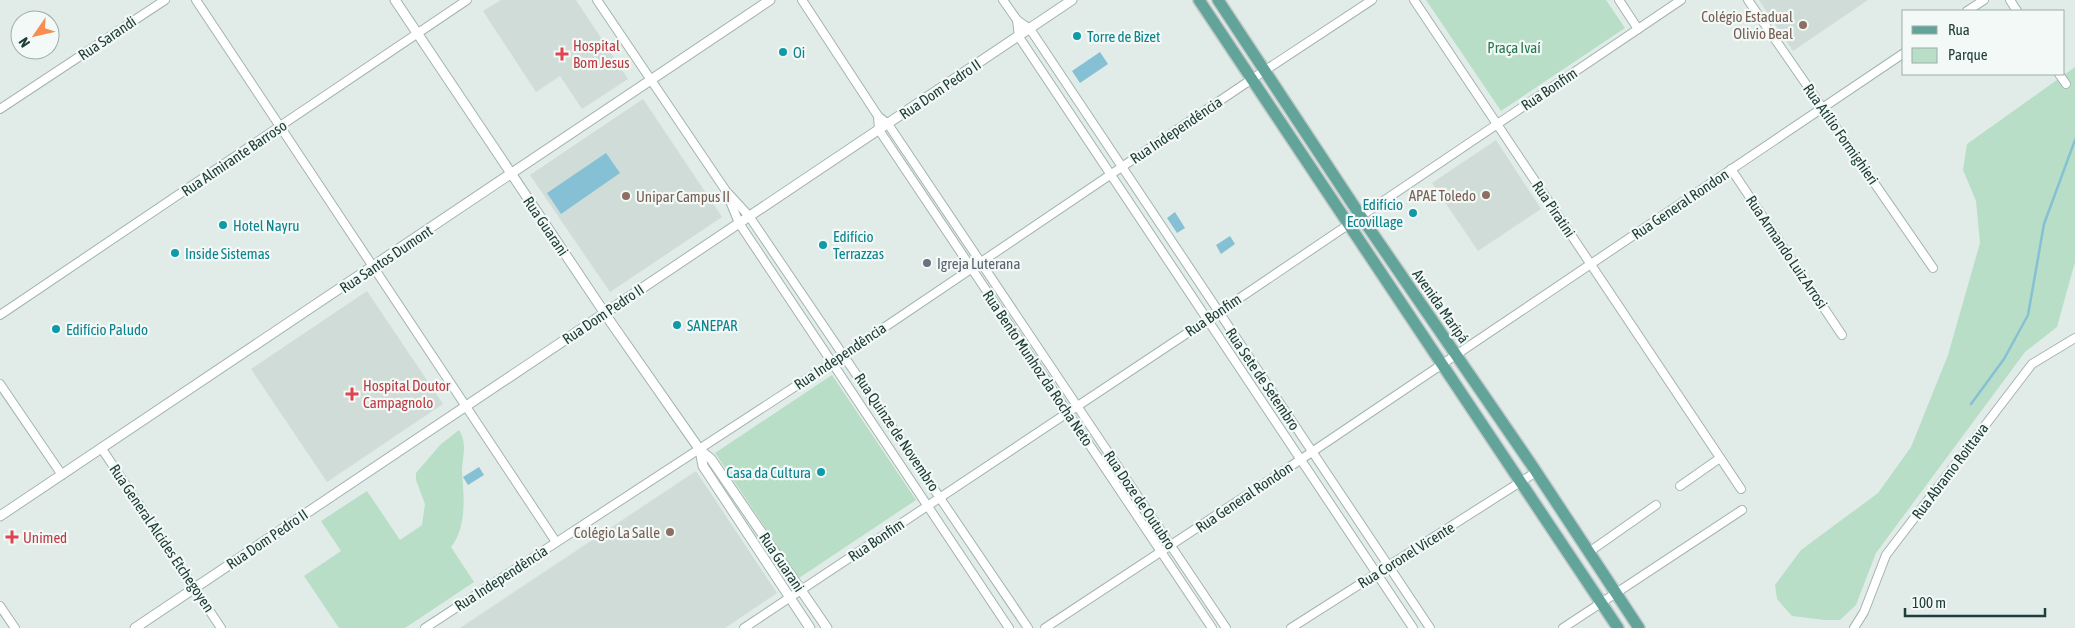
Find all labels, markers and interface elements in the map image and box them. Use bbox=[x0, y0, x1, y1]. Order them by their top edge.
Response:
place label: Colégio Estadual Olivio Beal bbox=[1701, 8, 1793, 42]
north arrow bbox=[10, 10, 60, 60]
legend bbox=[1902, 10, 2065, 75]
street label: Rua Sarandi bbox=[75, 12, 139, 64]
marker: Colégio Estadual Olivio Beal bbox=[1797, 19, 1809, 31]
text: Rua bbox=[1948, 21, 1970, 38]
place label: Torre de Bizet bbox=[1087, 28, 1160, 45]
marker: Torre de Bizet bbox=[1071, 30, 1083, 42]
text: N bbox=[15, 34, 33, 50]
place label: Hospital Bom Jesus bbox=[573, 37, 629, 71]
park label: Praça Ivaí bbox=[1487, 39, 1541, 56]
place label: Oi bbox=[793, 44, 805, 61]
marker: Oi bbox=[777, 46, 789, 58]
text: Parque bbox=[1948, 46, 1988, 63]
marker: Hospital Bom Jesus bbox=[555, 47, 569, 61]
street label: Rua Dom Pedro II bbox=[896, 56, 984, 122]
street label: Rua Bonfim bbox=[1518, 64, 1580, 114]
street label: Rua Atílio Formighieri bbox=[1800, 80, 1882, 188]
street label: Rua Independência bbox=[1127, 93, 1225, 167]
street label: Rua Almirante Barroso bbox=[178, 117, 290, 199]
street label: Rua General Rondon bbox=[1628, 165, 1732, 243]
street label: Rua Piratini bbox=[1529, 178, 1579, 240]
place label: APAE Toledo bbox=[1409, 187, 1476, 204]
place label: Unipar Campus II bbox=[636, 188, 730, 205]
marker: APAE Toledo bbox=[1480, 189, 1492, 201]
marker: Unipar Campus II bbox=[620, 190, 632, 202]
street label: Rua Armando Luiz Arrosi bbox=[1743, 192, 1831, 312]
street label: Rua Guarani bbox=[520, 193, 572, 259]
place label: Edifício Ecovillage bbox=[1347, 196, 1403, 230]
marker: Edifício Ecovillage bbox=[1407, 207, 1419, 219]
place label: Hotel Nayru bbox=[233, 217, 299, 234]
marker: Hotel Nayru bbox=[217, 219, 229, 231]
street label: Rua Santos Dumont bbox=[336, 222, 436, 296]
place label: Edifício Terrazzas bbox=[833, 228, 884, 262]
marker: Edifício Terrazzas bbox=[817, 239, 829, 251]
place label: Inside Sistemas bbox=[185, 245, 270, 262]
marker: Inside Sistemas bbox=[169, 247, 181, 259]
place label: Igreja Luterana bbox=[937, 255, 1020, 272]
marker: Igreja Luterana bbox=[921, 257, 933, 269]
street label: Avenida Maripá bbox=[1409, 266, 1473, 346]
street label: Rua Dom Pedro II bbox=[559, 281, 647, 347]
street label: Rua Bento Munhoz da Rocha Neto bbox=[980, 287, 1096, 449]
street label: Rua Bonfim bbox=[1182, 290, 1244, 340]
place label: SANEPAR bbox=[687, 317, 738, 334]
marker: SANEPAR bbox=[671, 319, 683, 331]
street label: Rua Independência bbox=[791, 319, 889, 393]
place label: Edifício Paludo bbox=[66, 321, 148, 338]
marker: Edifício Paludo bbox=[50, 323, 62, 335]
street label: Rua Sete de Setembro bbox=[1223, 325, 1303, 433]
street label: Rua Quinze de Novembro bbox=[851, 370, 943, 494]
place label: Hospital Doutor Campagnolo bbox=[363, 377, 451, 411]
marker: Hospital Doutor Campagnolo bbox=[345, 387, 359, 401]
street label: Rua Abramo Roittava bbox=[1908, 420, 1992, 522]
street label: Rua Doze de Outubro bbox=[1101, 447, 1179, 553]
street label: Rua General Rondon bbox=[1192, 458, 1296, 536]
street label: Rua General Alcides Etchegoyen bbox=[106, 461, 218, 615]
place label: Casa da Cultura bbox=[726, 464, 811, 481]
marker: Casa da Cultura bbox=[815, 466, 827, 478]
street label: Rua Dom Pedro II bbox=[223, 506, 311, 572]
street label: Rua Bonfim bbox=[845, 515, 907, 565]
street label: Rua Coronel Vicente bbox=[1355, 518, 1458, 592]
place label: Colégio La Salle bbox=[574, 524, 660, 541]
marker: Colégio La Salle bbox=[664, 526, 676, 538]
place label: Unimed bbox=[23, 529, 67, 546]
street label: Rua Guarani bbox=[756, 529, 808, 595]
marker: Unimed bbox=[5, 530, 19, 544]
street label: Rua Independência bbox=[451, 542, 551, 614]
scale bar bbox=[1905, 586, 2045, 618]
text: 100 m bbox=[1912, 594, 1946, 611]

